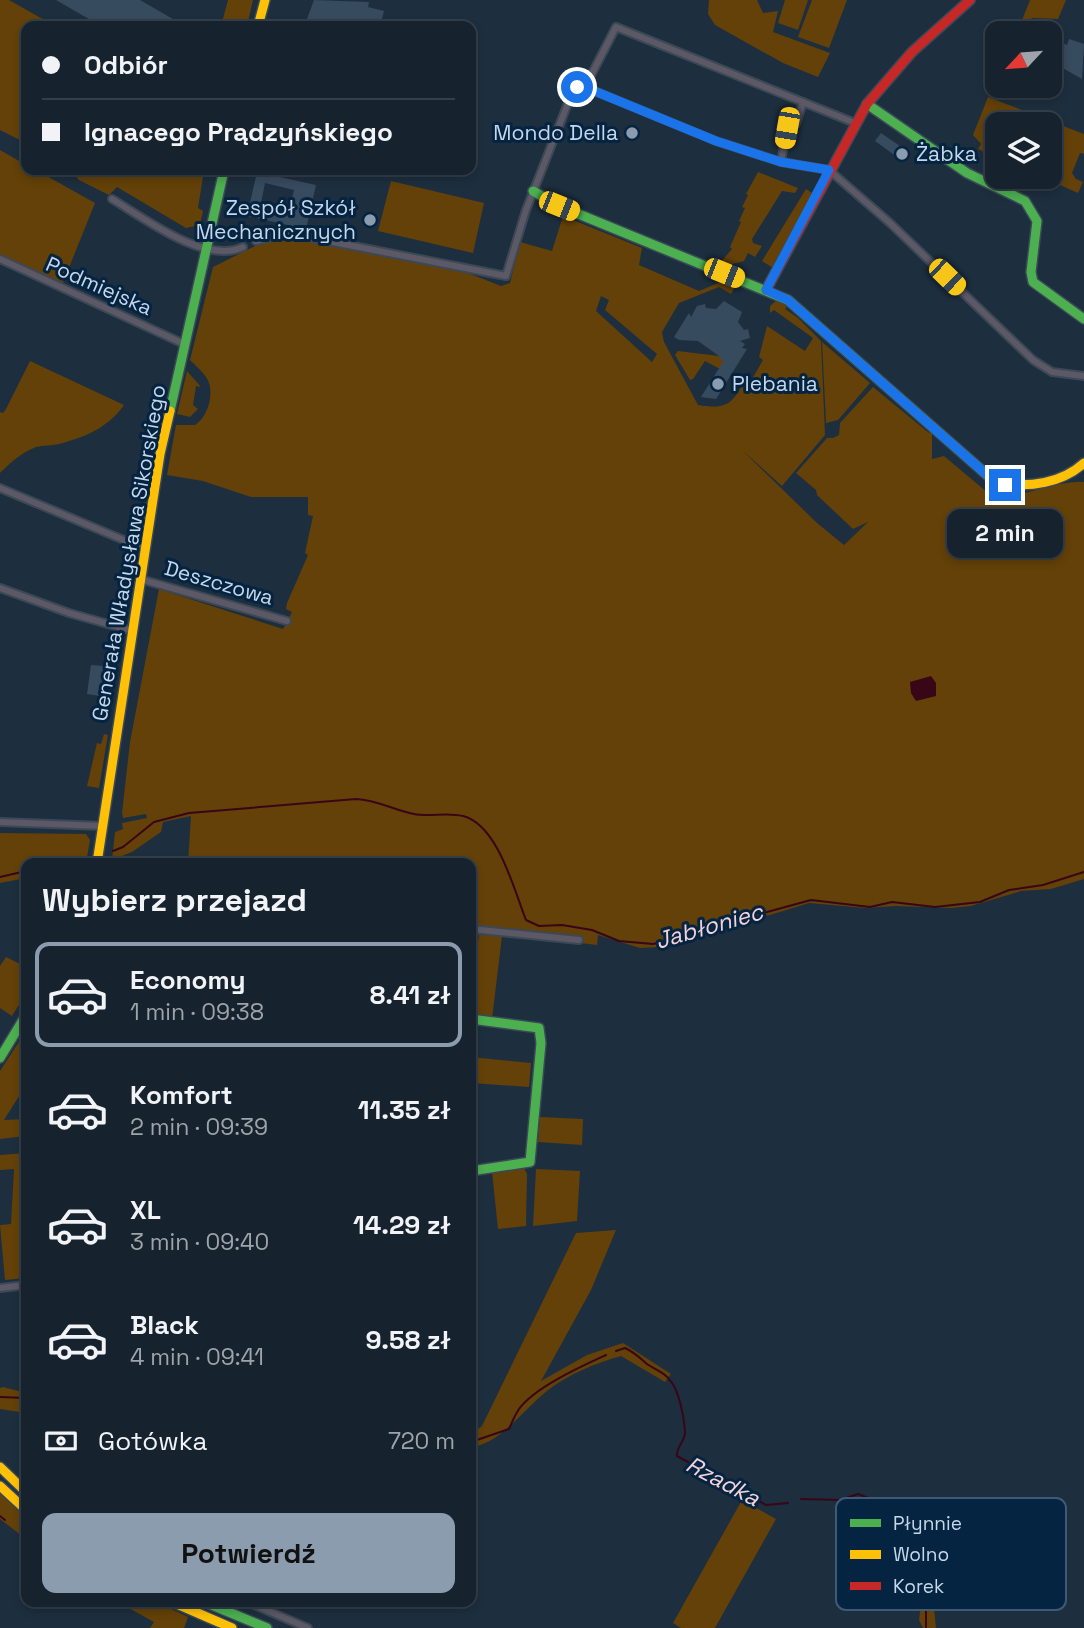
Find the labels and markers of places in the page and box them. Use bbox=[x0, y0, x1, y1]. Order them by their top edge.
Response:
place label: Mondo Della bbox=[493, 119, 618, 146]
marker: Mondo Della bbox=[624, 125, 640, 141]
place label: Żabka bbox=[916, 140, 977, 167]
marker: Żabka bbox=[894, 146, 910, 162]
place label: Zespół Szkół Mechanicznych bbox=[196, 194, 356, 245]
marker: Zespół Szkół Mechanicznych bbox=[362, 212, 378, 228]
place label: Plebania bbox=[732, 370, 818, 397]
marker: Plebania bbox=[710, 376, 726, 392]

